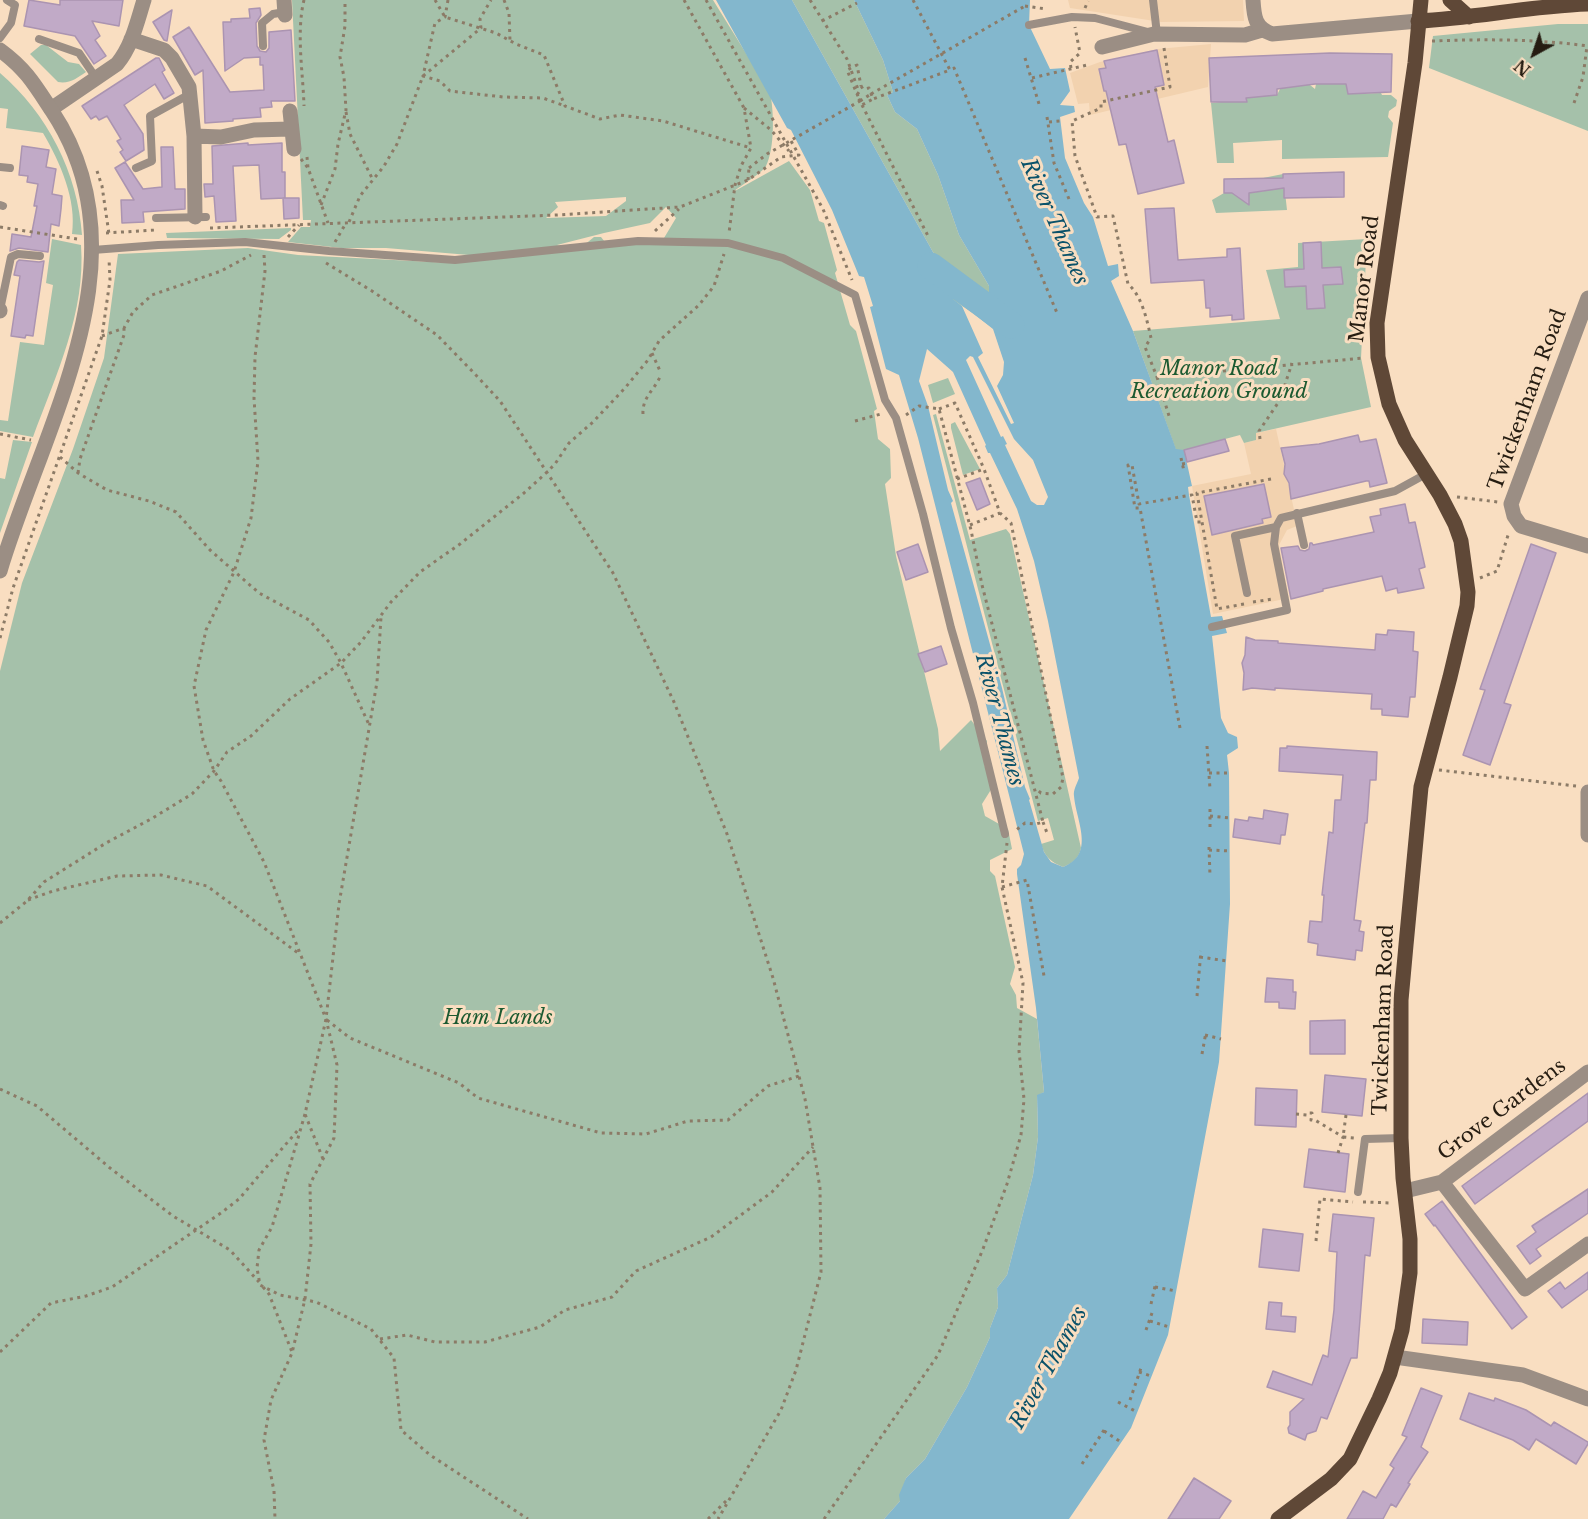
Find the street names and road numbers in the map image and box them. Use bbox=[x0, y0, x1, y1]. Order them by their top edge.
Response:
street label: Manor Road bbox=[1345, 214, 1385, 344]
street label: Twickenham Road bbox=[1484, 306, 1572, 494]
street label: Twickenham Road bbox=[1369, 924, 1399, 1116]
street label: Grove Gardens bbox=[1433, 1054, 1571, 1166]

